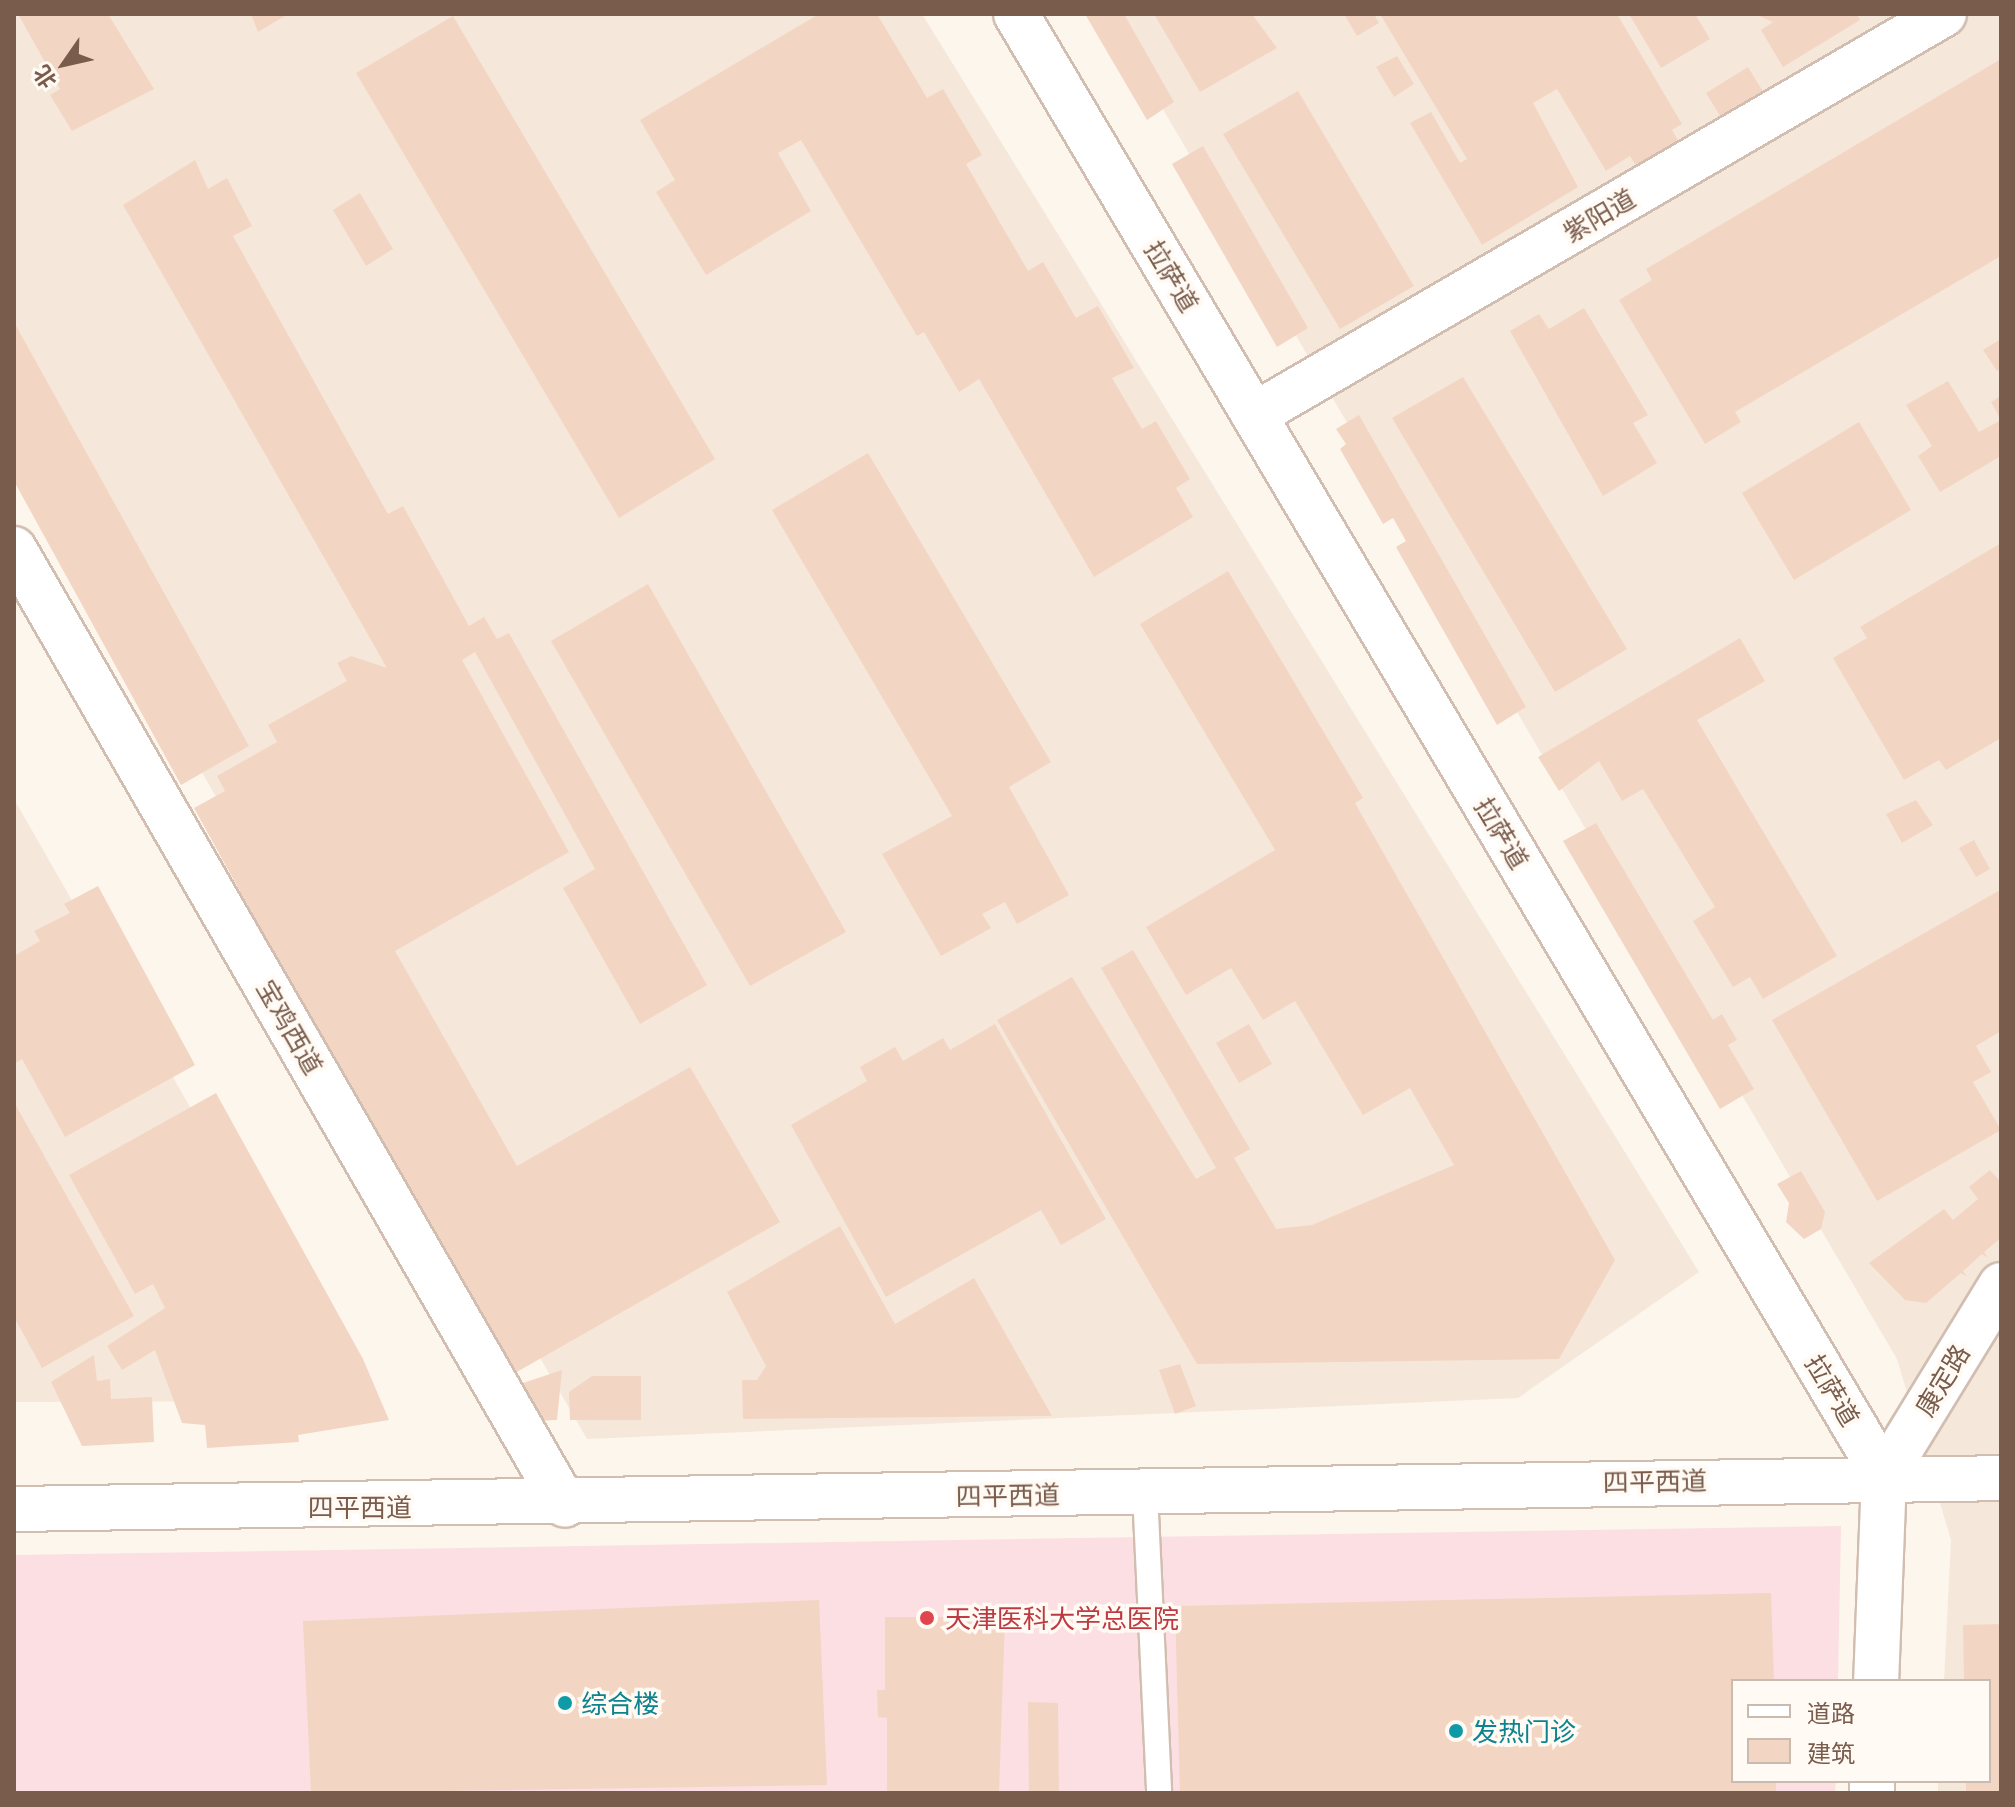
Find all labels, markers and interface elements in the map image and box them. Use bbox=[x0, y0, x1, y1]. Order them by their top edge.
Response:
north arrow bbox=[24, 24, 104, 104]
text: 北 bbox=[27, 61, 61, 94]
street label: 紫阳道 bbox=[1557, 182, 1641, 248]
street label: 拉萨道 bbox=[1139, 235, 1205, 317]
street label: 拉萨道 bbox=[1469, 792, 1535, 874]
street label: 宝鸡西道 bbox=[250, 974, 330, 1080]
street label: 康定路 bbox=[1909, 1339, 1975, 1421]
street label: 拉萨道 bbox=[1800, 1349, 1866, 1431]
street label: 四平西道 bbox=[1603, 1464, 1707, 1498]
street label: 四平西道 bbox=[956, 1478, 1060, 1512]
street label: 四平西道 bbox=[308, 1491, 412, 1523]
place label: 天津医科大学总医院 bbox=[945, 1602, 1179, 1634]
marker: 天津医科大学总医院 bbox=[916, 1607, 938, 1629]
legend bbox=[1731, 1679, 1991, 1783]
place label: 综合楼 bbox=[581, 1687, 659, 1719]
marker: 综合楼 bbox=[556, 1694, 574, 1712]
text: 道路 bbox=[1807, 1698, 1855, 1727]
place label: 发热门诊 bbox=[1472, 1715, 1576, 1747]
marker: 发热门诊 bbox=[1447, 1722, 1465, 1740]
text: 建筑 bbox=[1807, 1738, 1855, 1767]

